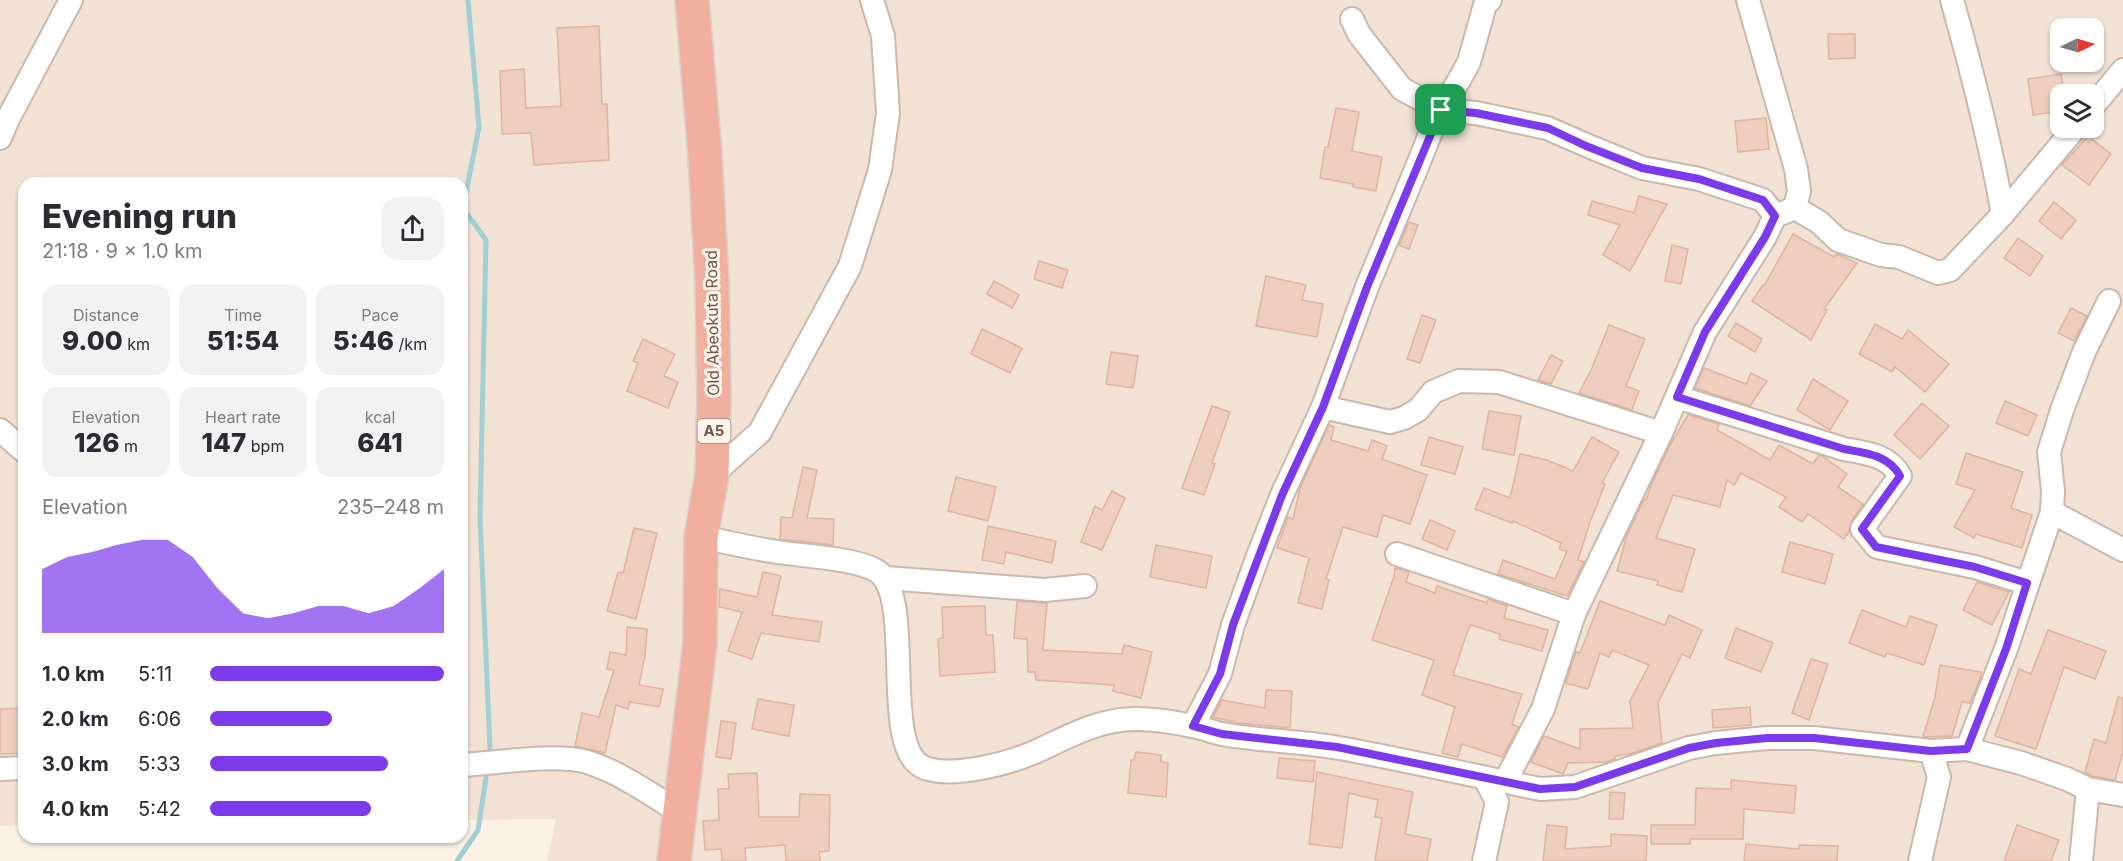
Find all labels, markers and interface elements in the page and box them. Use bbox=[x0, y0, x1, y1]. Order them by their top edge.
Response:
north arrow bbox=[2050, 18, 2104, 72]
map controls bbox=[2050, 18, 2104, 138]
pin bbox=[1415, 84, 1466, 135]
button: layers bbox=[2050, 84, 2104, 138]
icon: arrive bbox=[1424, 93, 1457, 126]
text: Evening run bbox=[42, 196, 237, 236]
button: share bbox=[381, 197, 444, 260]
text: 21:18 · 9 × 1.0 km bbox=[42, 239, 203, 263]
street label: Old Abeokuta Road bbox=[701, 250, 723, 396]
text: Distance bbox=[73, 305, 139, 325]
text: Time bbox=[224, 305, 262, 325]
text: Pace bbox=[361, 305, 399, 325]
text: 9.00 bbox=[62, 325, 123, 356]
text: 51:54 bbox=[207, 325, 279, 356]
text: 5:46 bbox=[333, 325, 394, 356]
text: km bbox=[123, 334, 150, 354]
text: /km bbox=[394, 334, 427, 354]
text: Elevation bbox=[72, 407, 140, 427]
text: Heart rate bbox=[205, 407, 281, 427]
text: kcal bbox=[365, 407, 395, 427]
road number: A5 bbox=[698, 419, 730, 443]
text: 126 bbox=[74, 427, 119, 458]
text: 147 bbox=[202, 427, 246, 458]
text: 641 bbox=[357, 427, 403, 458]
text: m bbox=[119, 436, 138, 456]
text: bpm bbox=[246, 436, 284, 456]
text: Elevation bbox=[42, 495, 128, 519]
text: 235–248 m bbox=[337, 495, 444, 519]
text: 1.0 km bbox=[42, 662, 105, 686]
text: 5:11 bbox=[138, 662, 172, 686]
text: 2.0 km bbox=[42, 707, 109, 731]
text: 6:06 bbox=[138, 707, 181, 731]
text: 3.0 km bbox=[42, 752, 109, 776]
text: 5:33 bbox=[138, 752, 181, 776]
text: 4.0 km bbox=[42, 797, 109, 821]
text: 5:42 bbox=[138, 797, 181, 821]

